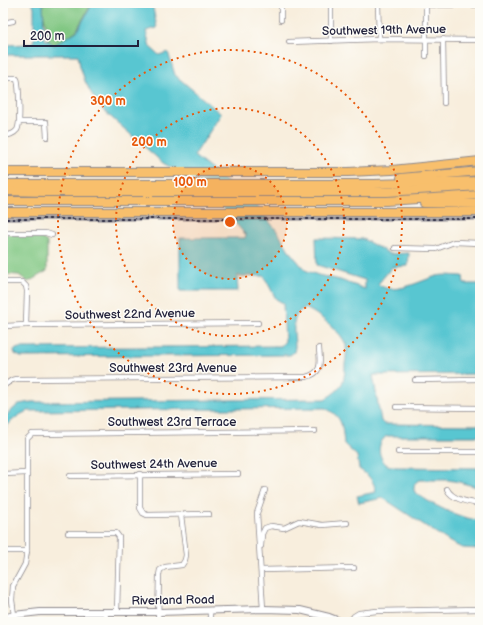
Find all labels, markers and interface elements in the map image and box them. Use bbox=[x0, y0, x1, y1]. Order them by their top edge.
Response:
scale bar bbox=[24, 22, 138, 48]
street label: Southwest 19th Avenue bbox=[322, 22, 446, 39]
text: 200 m bbox=[30, 29, 64, 44]
text: 300 m bbox=[90, 94, 126, 109]
text: 200 m bbox=[131, 135, 167, 150]
text: 100 m bbox=[173, 175, 207, 190]
centre of rings bbox=[223, 215, 237, 229]
street label: Southwest 22nd Avenue bbox=[65, 306, 195, 323]
street label: Southwest 23rd Avenue bbox=[109, 361, 237, 376]
street label: Southwest 23rd Terrace bbox=[108, 415, 236, 430]
street label: Southwest 24th Avenue bbox=[90, 456, 218, 473]
street label: Riverland Road bbox=[131, 592, 215, 609]

